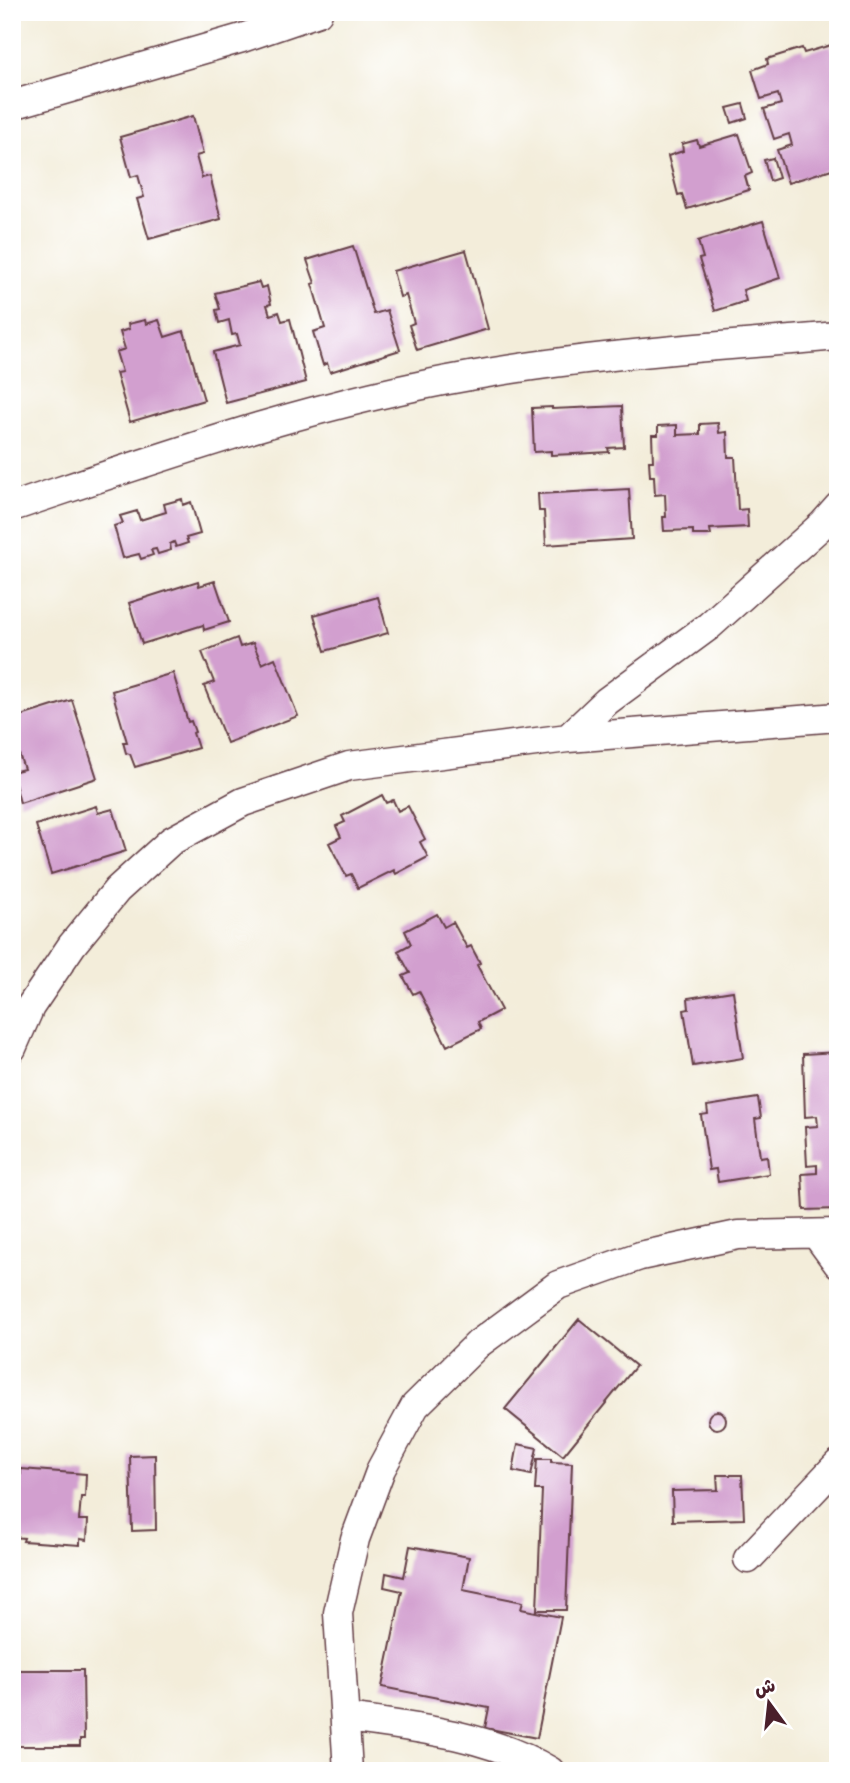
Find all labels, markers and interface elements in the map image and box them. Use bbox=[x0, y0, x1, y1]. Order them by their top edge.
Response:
north arrow bbox=[734, 1668, 804, 1738]
text: ش bbox=[752, 1676, 779, 1704]

